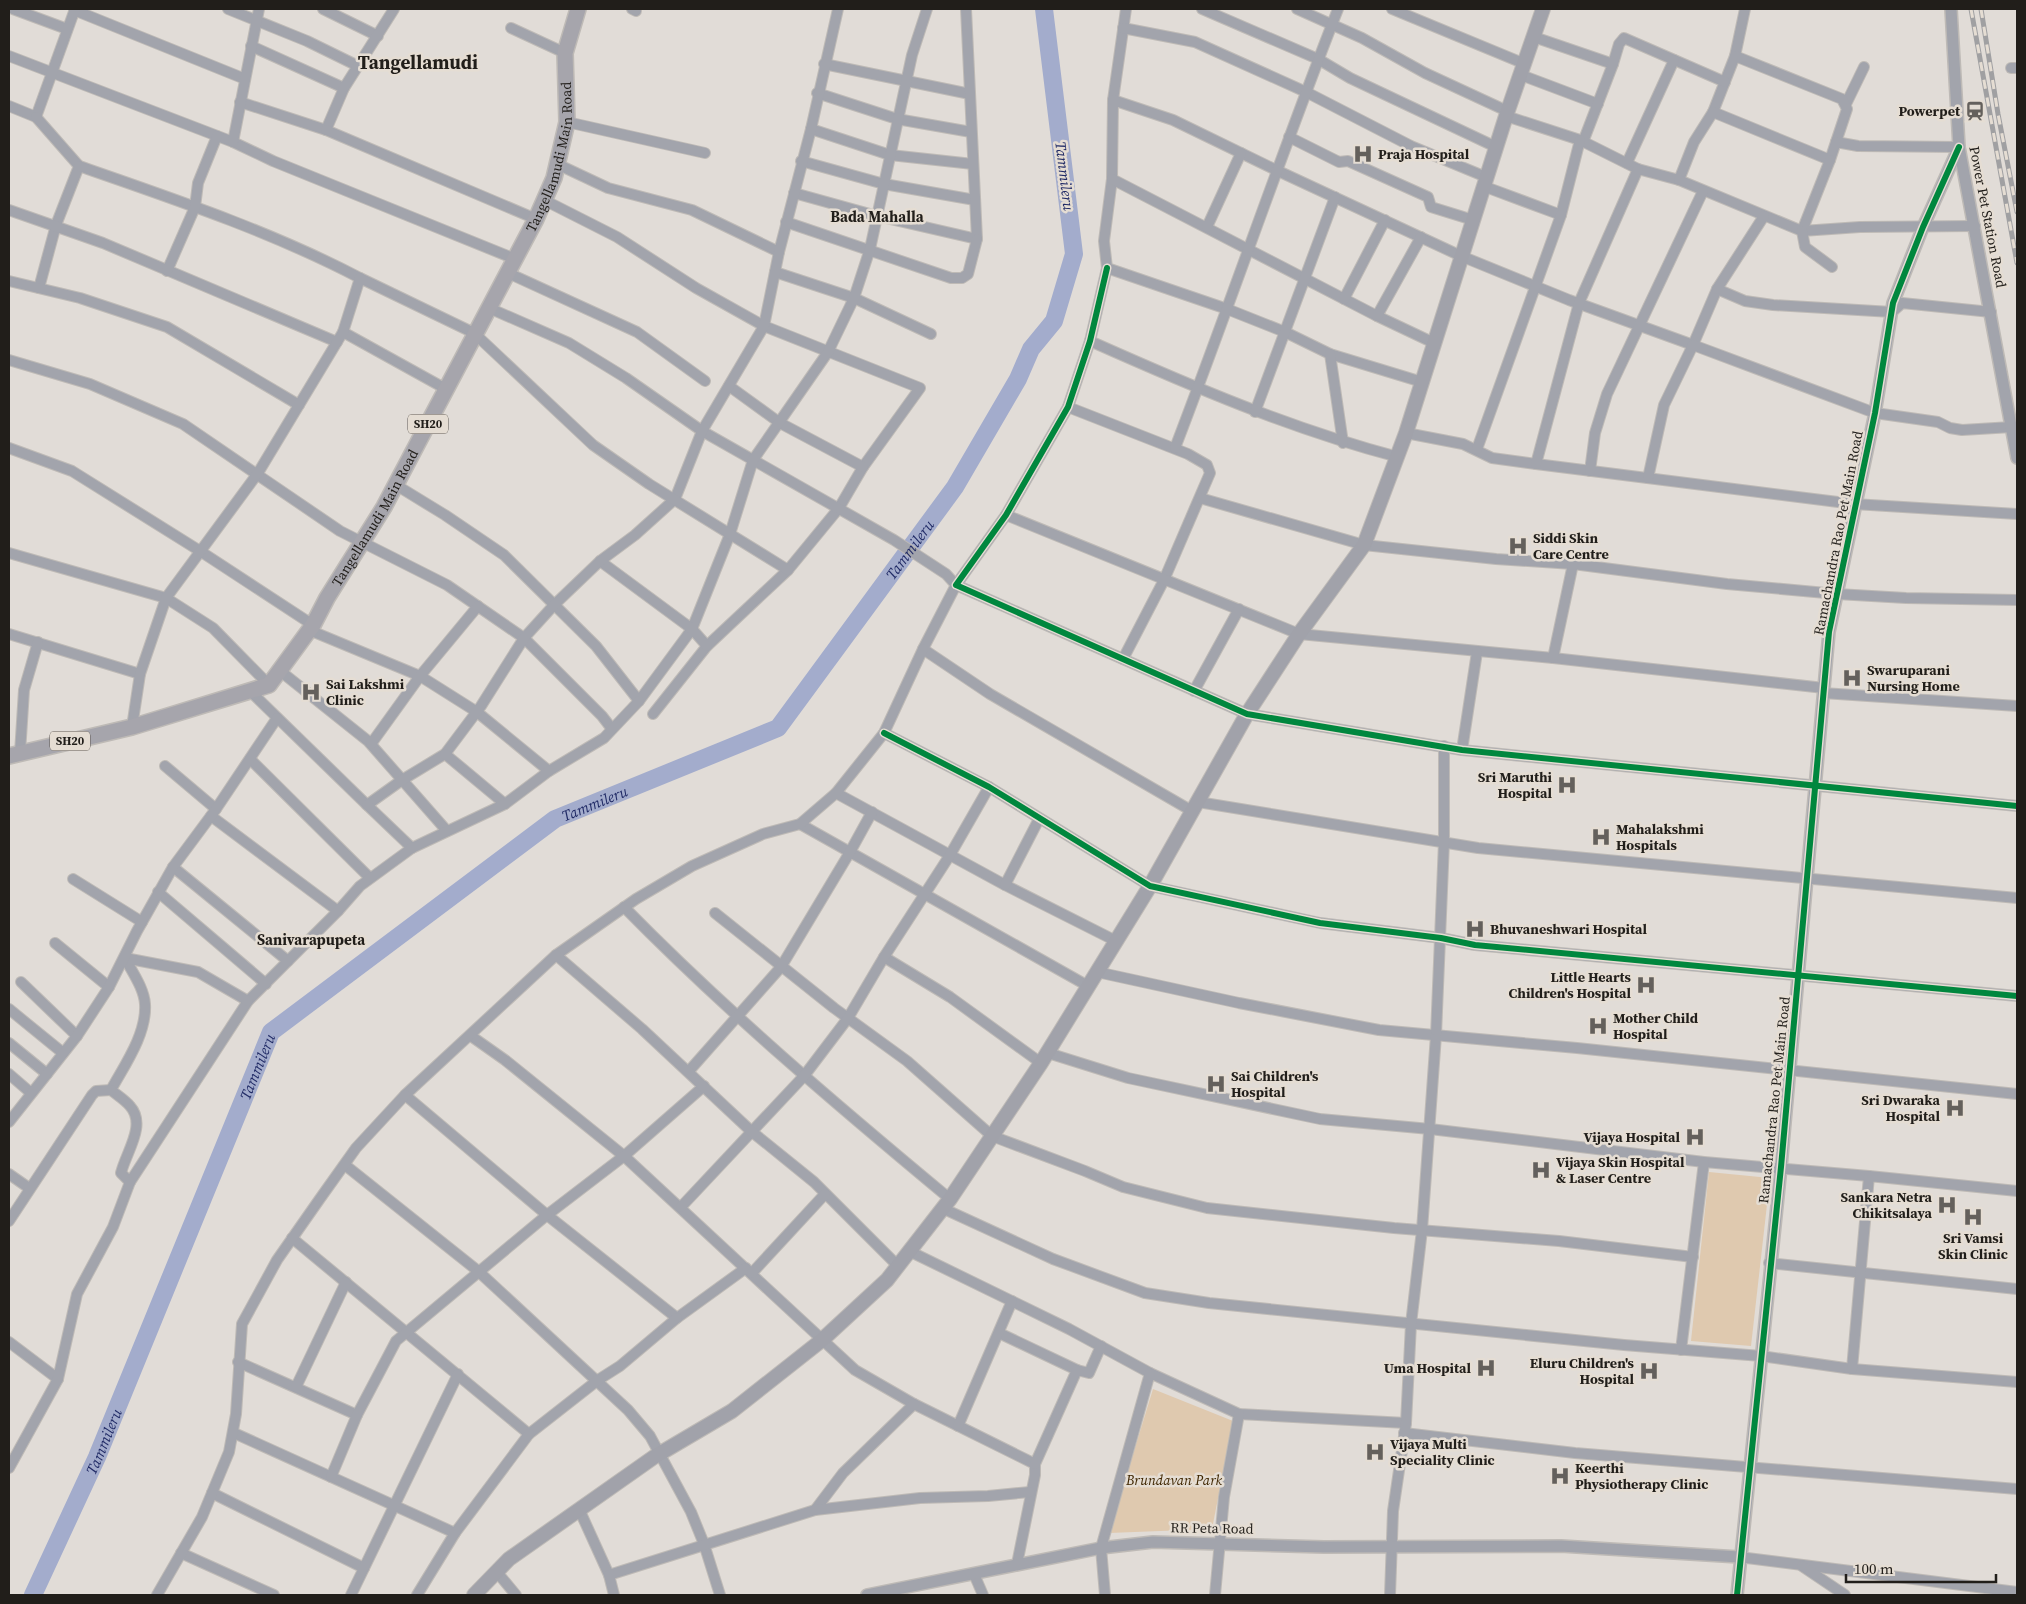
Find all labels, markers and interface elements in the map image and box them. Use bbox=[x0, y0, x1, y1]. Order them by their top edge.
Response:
district label: Tangellamudi bbox=[358, 49, 478, 75]
street label: Tangellamudi Main Road bbox=[521, 81, 577, 236]
station icon: Powerpet bbox=[1964, 100, 1986, 122]
place label: Powerpet bbox=[1898, 101, 1961, 121]
water label: Tammileru bbox=[1050, 140, 1080, 212]
hospital icon: Praja Hospital bbox=[1352, 143, 1374, 165]
place label: Praja Hospital bbox=[1378, 144, 1470, 164]
street label: Power Pet Station Road bbox=[1964, 144, 2012, 290]
district label: Bada Mahalla bbox=[830, 206, 925, 227]
road number: SH20 bbox=[408, 414, 448, 434]
street label: Ramachandra Rao Pet Main Road bbox=[1808, 429, 1868, 637]
street label: Tangellamudi Main Road bbox=[327, 446, 423, 590]
water label: Tammileru bbox=[880, 515, 939, 584]
place label: Siddi Skin Care Centre bbox=[1533, 528, 1609, 564]
hospital icon: Siddi Skin Care Centre bbox=[1507, 535, 1529, 557]
place label: Swaruparani Nursing Home bbox=[1867, 660, 1960, 696]
hospital icon: Swaruparani Nursing Home bbox=[1841, 667, 1863, 689]
place label: Sai Lakshmi Clinic bbox=[326, 674, 405, 710]
hospital icon: Sai Lakshmi Clinic bbox=[300, 681, 322, 703]
road number: SH20 bbox=[50, 731, 90, 750]
place label: Sri Maruthi Hospital bbox=[1478, 767, 1553, 803]
hospital icon: Sri Maruthi Hospital bbox=[1556, 774, 1578, 796]
water label: Tammileru bbox=[558, 780, 631, 826]
place label: Mahalakshmi Hospitals bbox=[1616, 819, 1704, 855]
hospital icon: Mahalakshmi Hospitals bbox=[1590, 826, 1612, 848]
hospital icon: Bhuvaneshwari Hospital bbox=[1464, 918, 1486, 940]
place label: Bhuvaneshwari Hospital bbox=[1490, 919, 1647, 939]
district label: Sanivarapupeta bbox=[257, 929, 366, 950]
place label: Little Hearts Children's Hospital bbox=[1509, 967, 1632, 1003]
hospital icon: Little Hearts Children's Hospital bbox=[1635, 974, 1657, 996]
street label: Ramachandra Rao Pet Main Road bbox=[1753, 996, 1795, 1204]
place label: Mother Child Hospital bbox=[1613, 1008, 1699, 1044]
hospital icon: Mother Child Hospital bbox=[1587, 1015, 1609, 1037]
water label: Tammileru bbox=[234, 1030, 280, 1103]
place label: Sai Children's Hospital bbox=[1231, 1066, 1319, 1102]
hospital icon: Sai Children's Hospital bbox=[1205, 1073, 1227, 1095]
place label: Sri Dwaraka Hospital bbox=[1861, 1090, 1941, 1126]
hospital icon: Sri Dwaraka Hospital bbox=[1944, 1097, 1966, 1119]
hospital icon: Vijaya Hospital bbox=[1684, 1126, 1706, 1148]
place label: Vijaya Hospital bbox=[1583, 1127, 1680, 1147]
place label: Vijaya Skin Hospital & Laser Centre bbox=[1556, 1152, 1685, 1188]
hospital icon: Vijaya Skin Hospital & Laser Centre bbox=[1530, 1159, 1552, 1181]
place label: Sankara Netra Chikitsalaya bbox=[1841, 1187, 1933, 1223]
hospital icon: Sankara Netra Chikitsalaya bbox=[1936, 1194, 1958, 1216]
hospital icon: Sri Vamsi Skin Clinic bbox=[1962, 1206, 1984, 1228]
place label: Sri Vamsi Skin Clinic bbox=[1938, 1228, 2008, 1264]
place label: Eluru Children's Hospital bbox=[1530, 1353, 1635, 1389]
hospital icon: Uma Hospital bbox=[1475, 1357, 1497, 1379]
place label: Uma Hospital bbox=[1384, 1358, 1471, 1378]
hospital icon: Eluru Children's Hospital bbox=[1638, 1360, 1660, 1382]
water label: Tammileru bbox=[80, 1405, 126, 1478]
place label: Vijaya Multi Speciality Clinic bbox=[1390, 1434, 1495, 1470]
hospital icon: Vijaya Multi Speciality Clinic bbox=[1364, 1441, 1386, 1463]
place label: Keerthi Physiotherapy Clinic bbox=[1575, 1458, 1708, 1494]
hospital icon: Keerthi Physiotherapy Clinic bbox=[1549, 1465, 1571, 1487]
park label: Brundavan Park bbox=[1125, 1470, 1222, 1490]
street label: RR Peta Road bbox=[1170, 1517, 1254, 1539]
scale bar bbox=[1846, 1552, 1996, 1584]
text: 100 m bbox=[1854, 1558, 1894, 1579]

